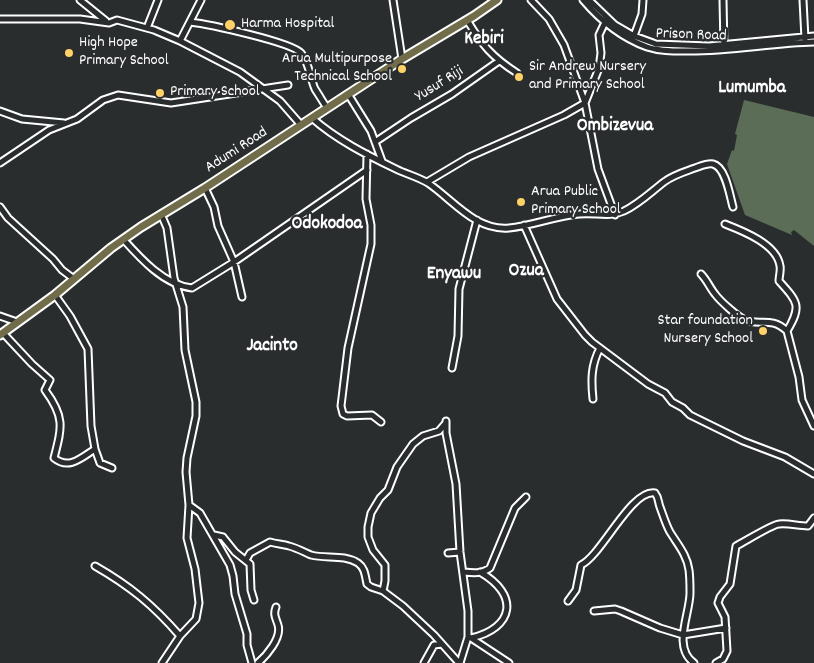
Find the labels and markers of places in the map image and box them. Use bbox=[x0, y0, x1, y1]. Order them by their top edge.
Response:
place label: Harma Hospital bbox=[241, 15, 334, 35]
marker: Harma Hospital bbox=[223, 18, 237, 32]
place label: High Hope Primary School bbox=[79, 34, 169, 72]
marker: High Hope Primary School bbox=[63, 47, 75, 59]
place label: Arua Multipurpose Technical School bbox=[282, 50, 392, 88]
place label: Sir Andrew Nursery and Primary School bbox=[529, 58, 646, 96]
marker: Arua Multipurpose Technical School bbox=[396, 63, 408, 75]
marker: Sir Andrew Nursery and Primary School bbox=[513, 71, 525, 83]
place label: Primary School bbox=[170, 83, 260, 103]
marker: Primary School bbox=[154, 87, 166, 99]
place label: Arua Public Primary School bbox=[531, 183, 621, 221]
marker: Arua Public Primary School bbox=[515, 196, 527, 208]
place label: Star foundation Nursery School bbox=[658, 312, 753, 350]
marker: Star foundation Nursery School bbox=[757, 325, 769, 337]

